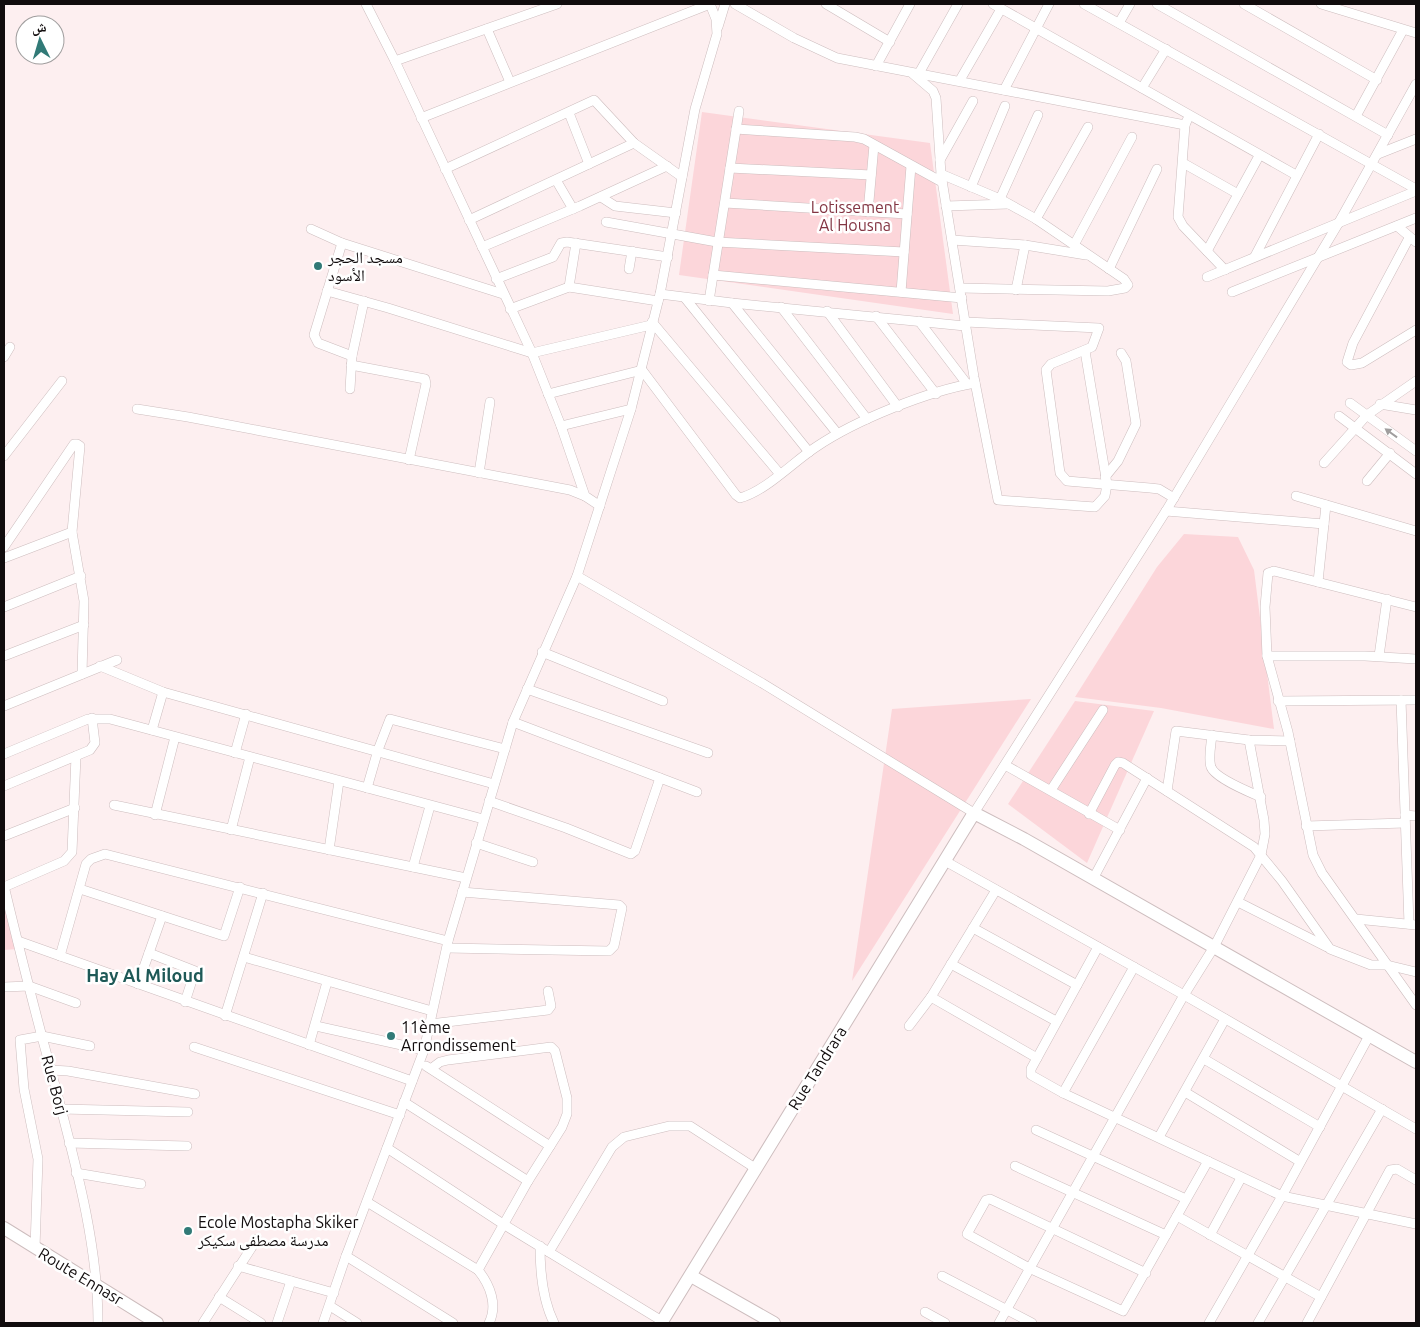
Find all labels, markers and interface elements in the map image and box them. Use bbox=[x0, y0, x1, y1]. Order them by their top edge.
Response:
north arrow bbox=[15, 15, 65, 65]
text: ش bbox=[31, 18, 47, 37]
park label: Lotissement Al Housna bbox=[811, 198, 900, 234]
place label: مسجد الحجر الأسود bbox=[327, 248, 403, 285]
marker: مسجد الحجر الأسود bbox=[312, 260, 324, 272]
one-way arrow bbox=[1385, 428, 1398, 438]
district label: Hay Al Miloud bbox=[86, 965, 204, 985]
place label: 11ème Arrondissement bbox=[401, 1018, 517, 1054]
street label: Rue Tandrara bbox=[784, 1023, 850, 1113]
marker: 11ème Arrondissement bbox=[385, 1030, 397, 1042]
street label: Rue Borj bbox=[38, 1053, 72, 1117]
place label: Ecole Mostapha Skiker مدرسة مصطفى سكيكر bbox=[197, 1213, 359, 1251]
marker: Ecole Mostapha Skiker مدرسة مصطفى سكيكر bbox=[182, 1225, 194, 1237]
street label: Route Ennasr bbox=[35, 1244, 127, 1308]

